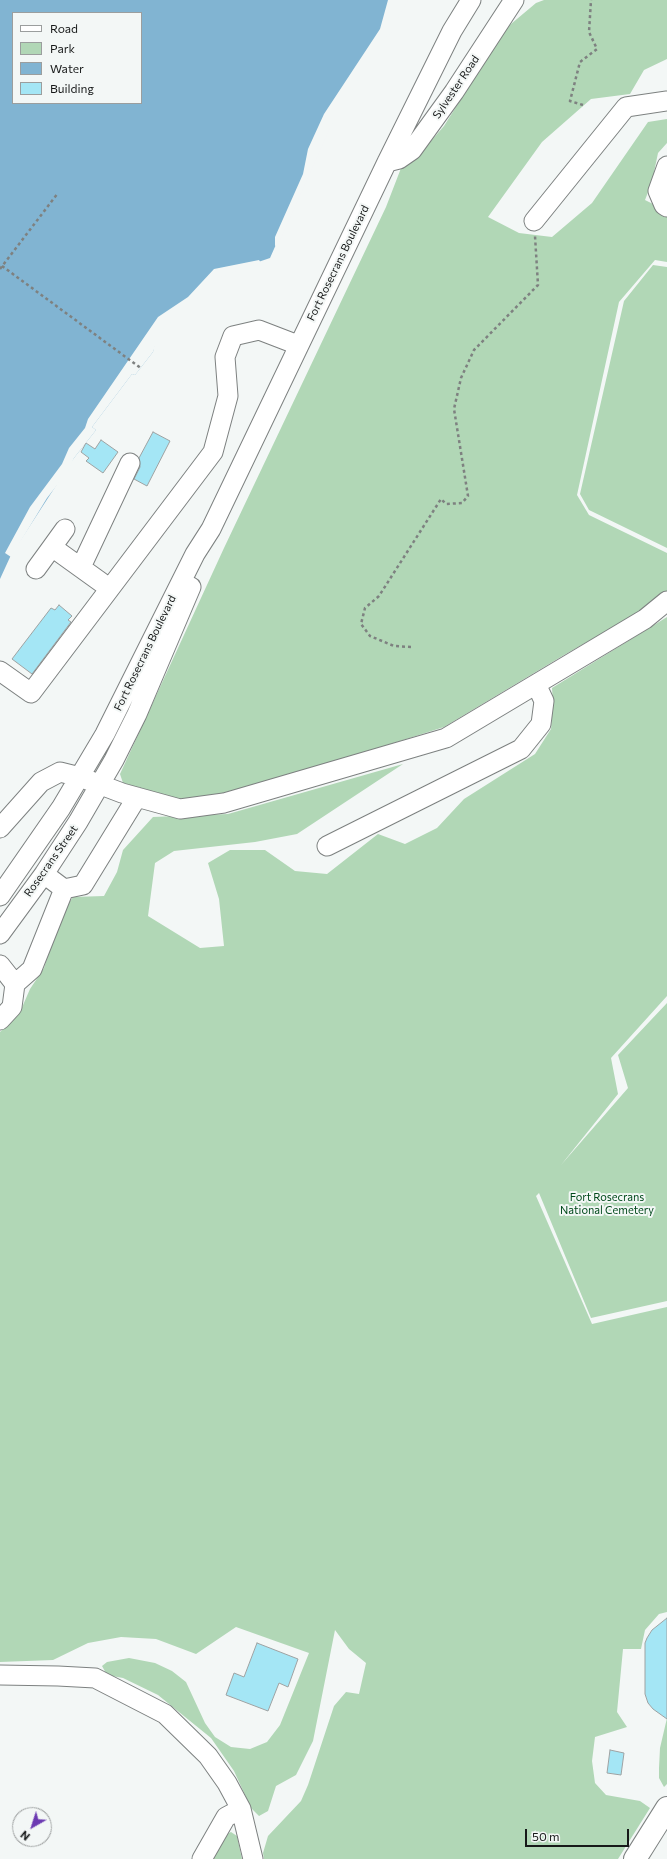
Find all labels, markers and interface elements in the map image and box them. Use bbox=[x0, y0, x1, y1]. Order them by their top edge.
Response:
legend bbox=[12, 12, 142, 104]
text: Road bbox=[50, 21, 78, 35]
text: Park bbox=[50, 41, 75, 55]
street label: Sylvester Road bbox=[430, 53, 482, 121]
text: Water bbox=[50, 61, 84, 75]
text: Building bbox=[50, 81, 94, 95]
street label: Fort Rosecrans Boulevard bbox=[304, 203, 372, 323]
street label: Fort Rosecrans Boulevard bbox=[111, 593, 179, 713]
street label: Rosecrans Street bbox=[21, 823, 81, 899]
park label: Fort Rosecrans National Cemetery bbox=[560, 1190, 654, 1216]
north arrow bbox=[12, 1807, 52, 1847]
scale bar bbox=[527, 1821, 631, 1847]
text: N bbox=[17, 1828, 32, 1844]
text: 50 m bbox=[532, 1829, 560, 1843]

